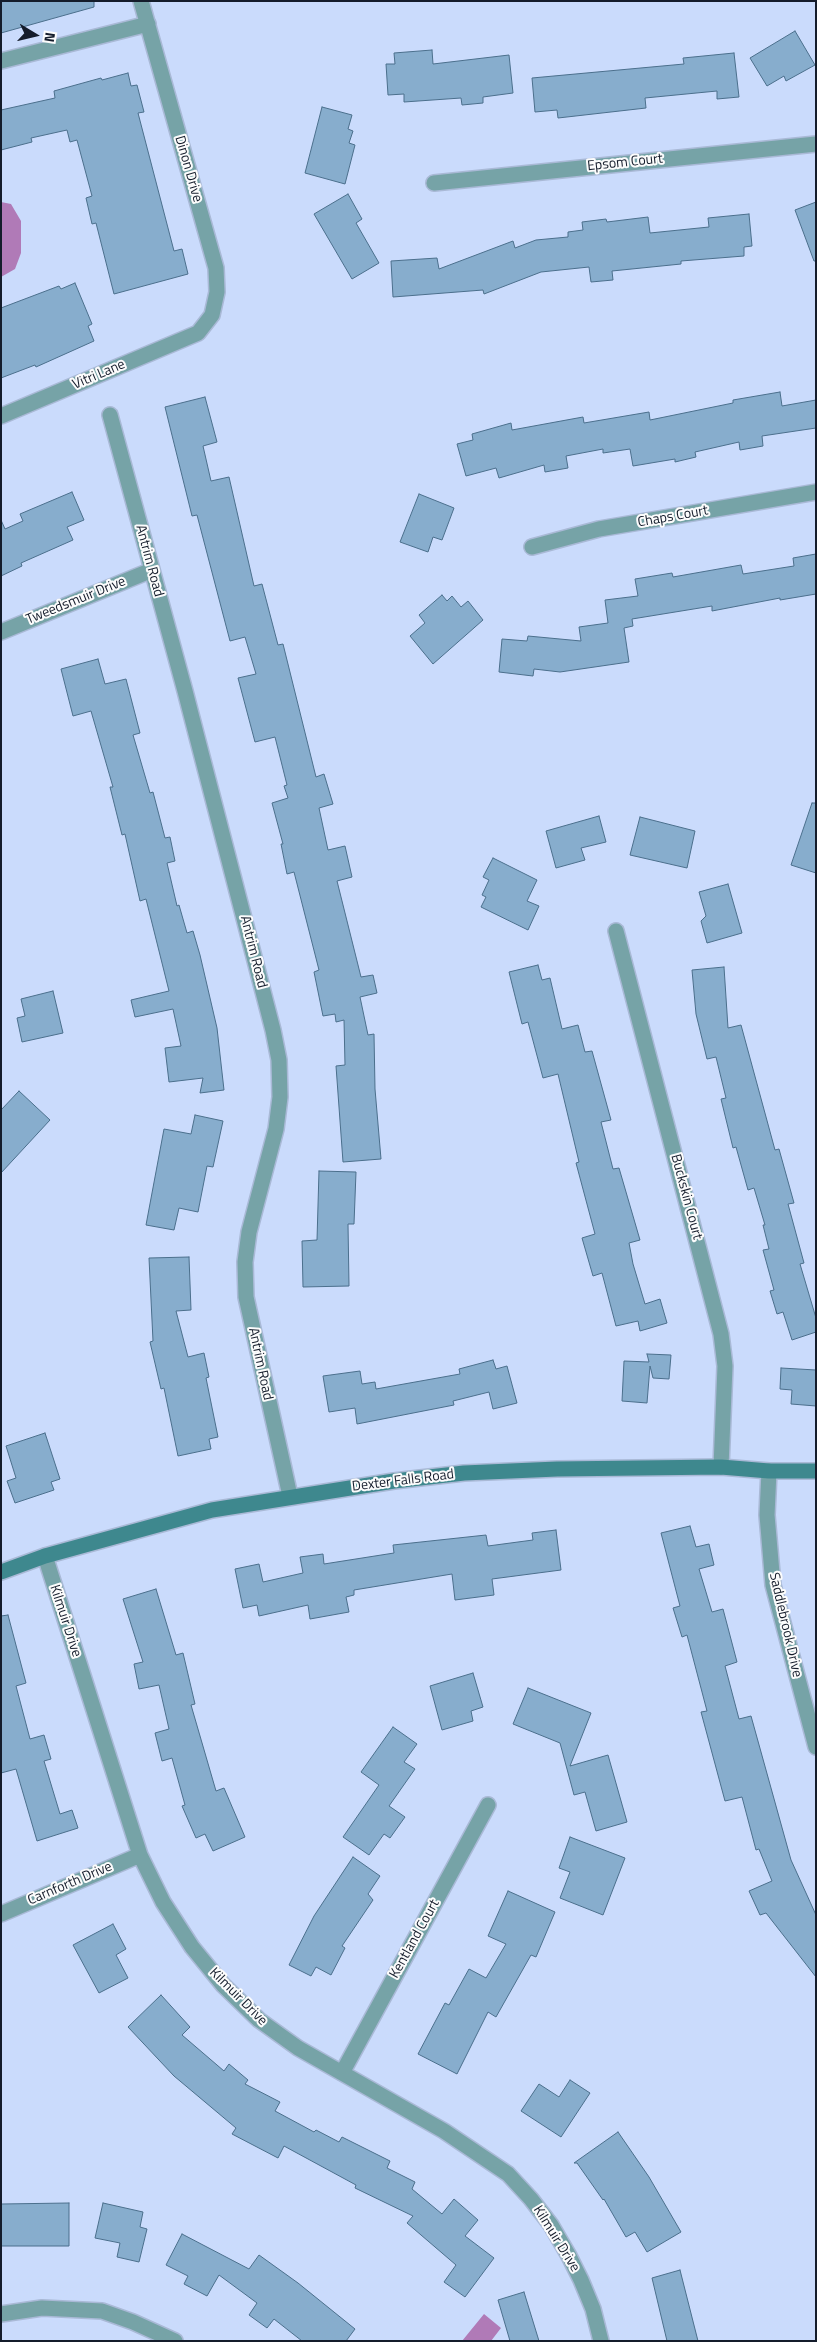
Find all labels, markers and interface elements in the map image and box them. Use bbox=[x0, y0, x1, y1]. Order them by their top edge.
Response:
north arrow bbox=[10, 10, 60, 60]
text: N bbox=[39, 31, 61, 44]
street label: Dinon Drive bbox=[171, 134, 205, 204]
street label: Epsom Court bbox=[586, 151, 664, 175]
street label: Vitri Lane bbox=[70, 356, 128, 394]
street label: Chaps Court bbox=[636, 503, 710, 531]
street label: Antrim Road bbox=[131, 523, 167, 599]
street label: Tweedsmuir Drive bbox=[24, 573, 128, 629]
street label: Antrim Road bbox=[236, 914, 270, 990]
street label: Buckskin Court bbox=[667, 1152, 705, 1242]
street label: Antrim Road bbox=[244, 1326, 276, 1402]
street label: Dexter Falls Road bbox=[351, 1466, 455, 1496]
street label: Saddlebrook Drive bbox=[765, 1571, 805, 1679]
street label: Kilmuir Drive bbox=[45, 1583, 85, 1659]
street label: Carnforth Drive bbox=[25, 1859, 115, 1909]
street label: Kentland Court bbox=[386, 1897, 444, 1981]
street label: Kilmuir Drive bbox=[206, 1965, 270, 2029]
street label: Kilmuir Drive bbox=[529, 2203, 583, 2275]

